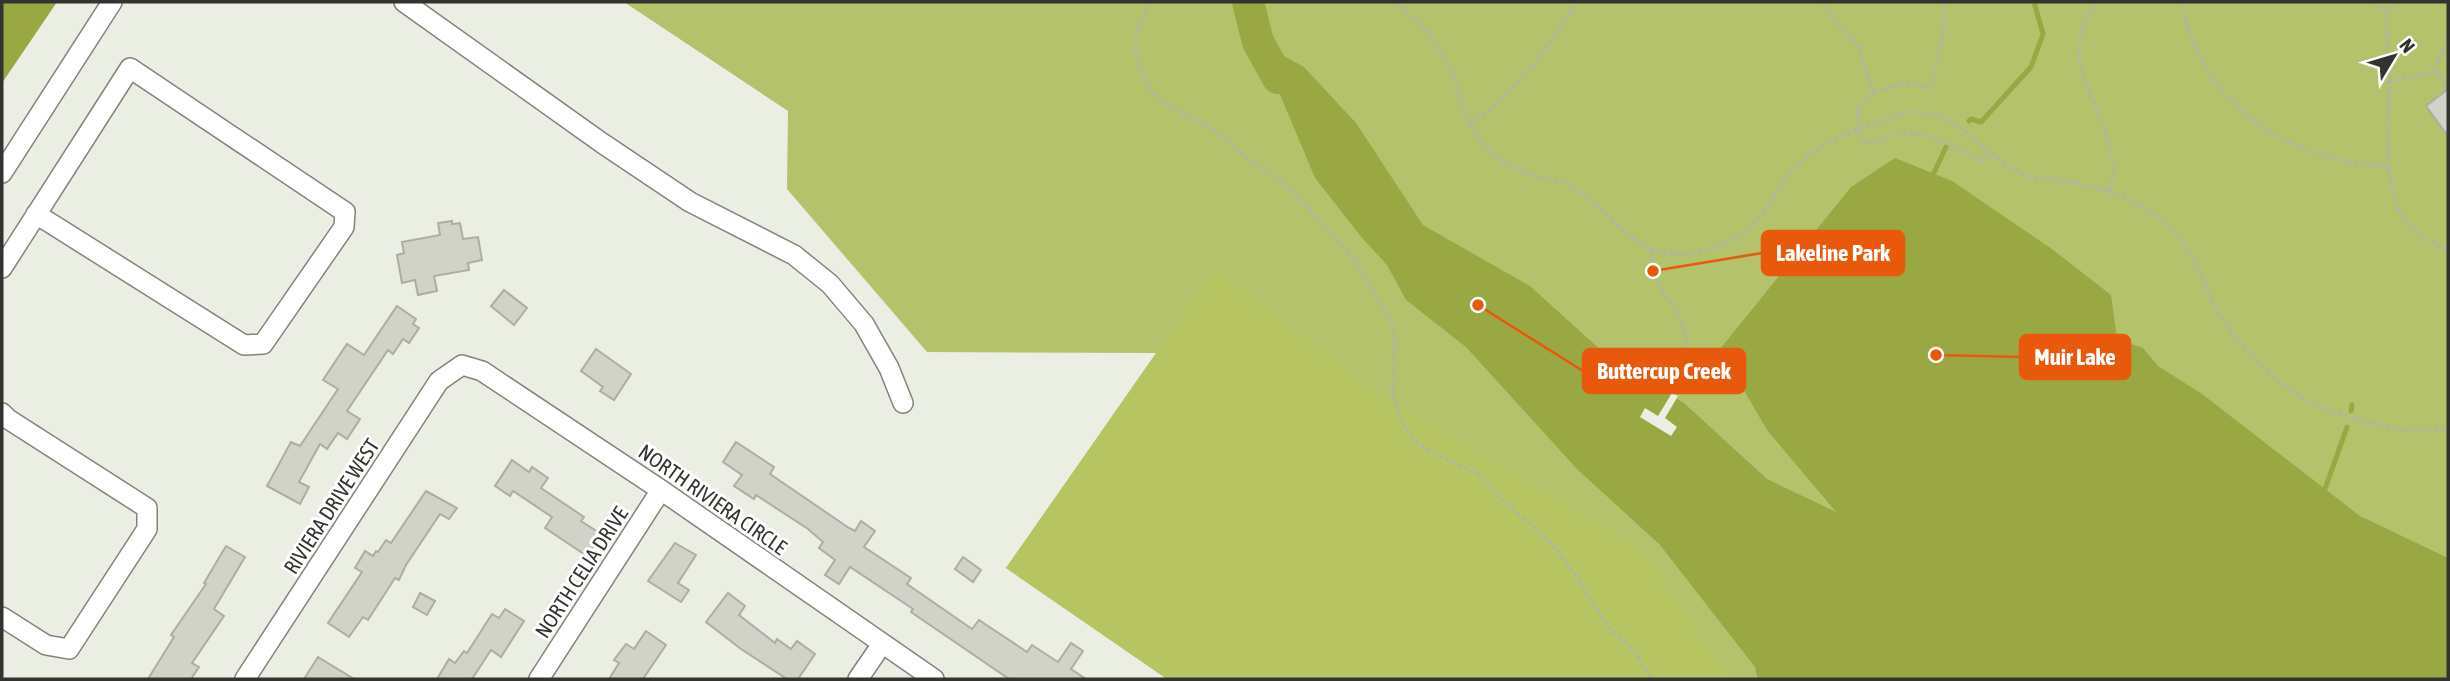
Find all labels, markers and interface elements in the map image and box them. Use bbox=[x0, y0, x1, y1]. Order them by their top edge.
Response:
north arrow bbox=[2359, 21, 2429, 91]
text: N bbox=[2395, 34, 2420, 57]
callout: Lakeline Park bbox=[1762, 231, 1904, 275]
text: Lakeline Park bbox=[1776, 240, 1891, 266]
callout: Muir Lake bbox=[2020, 335, 2130, 379]
text: Muir Lake bbox=[2034, 344, 2116, 370]
callout: Buttercup Creek bbox=[1583, 349, 1745, 393]
text: Buttercup Creek bbox=[1597, 358, 1732, 384]
street label: RIVIERA DRIVE WEST bbox=[278, 434, 384, 578]
street label: NORTH RIVIERA CIRCLE bbox=[634, 439, 792, 559]
street label: NORTH CELIA DRIVE bbox=[530, 502, 632, 642]

